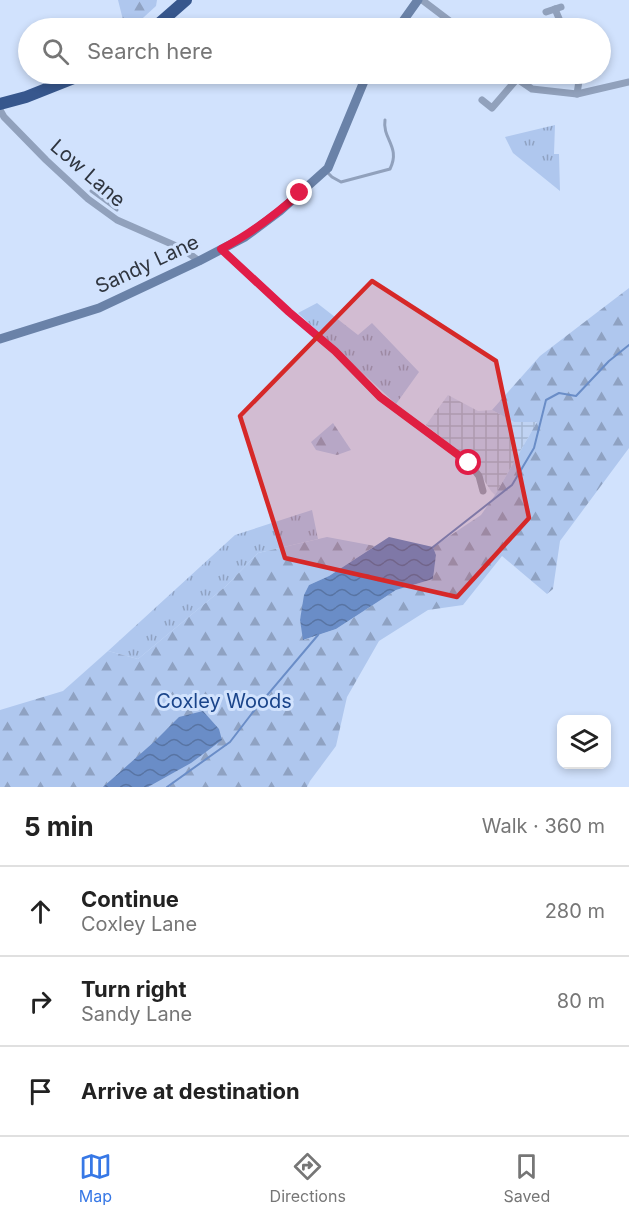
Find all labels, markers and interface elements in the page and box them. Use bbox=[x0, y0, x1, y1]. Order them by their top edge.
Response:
search box bbox=[18, 18, 611, 84]
icon: search bbox=[39, 35, 72, 68]
text: Search here bbox=[87, 38, 213, 64]
street label: Low Lane bbox=[46, 134, 130, 212]
route end bbox=[286, 179, 312, 205]
street label: Sandy Lane bbox=[92, 230, 202, 298]
route start bbox=[455, 449, 481, 475]
park label: Coxley Woods bbox=[156, 689, 292, 713]
map controls bbox=[557, 715, 611, 769]
button: layers bbox=[557, 715, 611, 769]
text: 5 min bbox=[24, 811, 94, 842]
text: Walk · 360 m bbox=[482, 814, 605, 838]
text: Continue bbox=[81, 886, 179, 912]
icon: ahead bbox=[24, 895, 57, 928]
text: 280 m bbox=[545, 899, 605, 923]
text: Coxley Lane bbox=[81, 912, 197, 936]
text: Turn right bbox=[81, 976, 187, 1002]
icon: right bbox=[24, 985, 57, 1018]
text: 80 m bbox=[557, 989, 605, 1013]
text: Sandy Lane bbox=[81, 1002, 192, 1026]
icon: arrive bbox=[24, 1075, 57, 1108]
text: Arrive at destination bbox=[81, 1078, 300, 1104]
tab: Map bbox=[79, 1150, 112, 1206]
tab: Directions bbox=[270, 1150, 346, 1206]
tab: Saved bbox=[503, 1150, 550, 1206]

